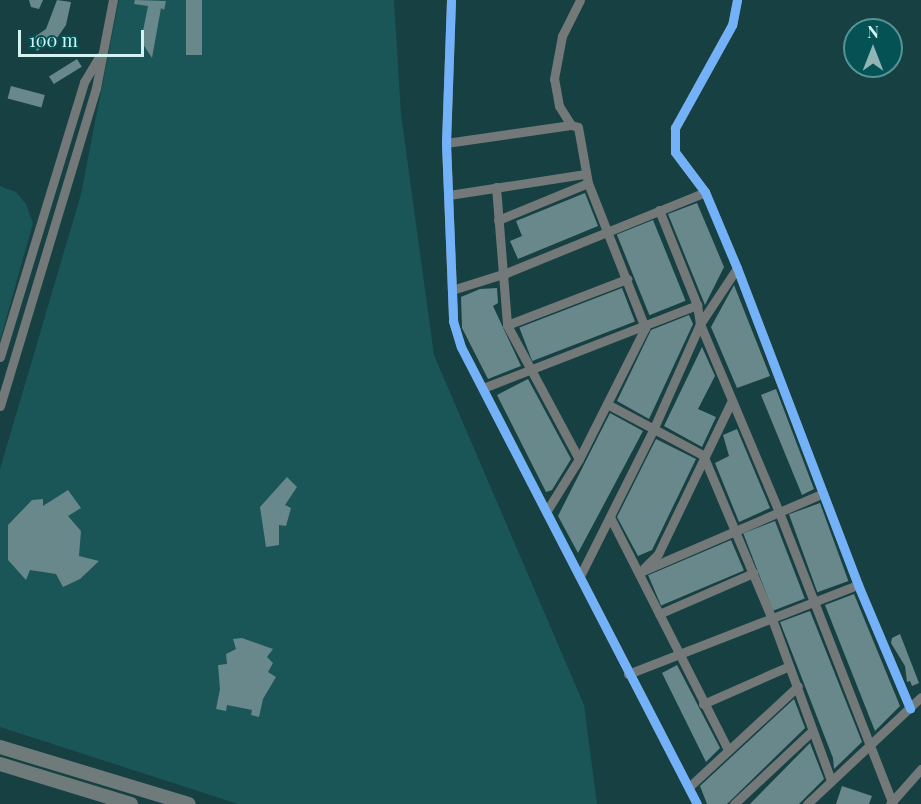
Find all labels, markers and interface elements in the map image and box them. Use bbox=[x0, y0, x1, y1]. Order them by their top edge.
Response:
scale bar bbox=[21, 18, 147, 56]
north arrow bbox=[843, 18, 903, 78]
text: N bbox=[867, 21, 879, 42]
text: 100 m bbox=[29, 28, 78, 52]

